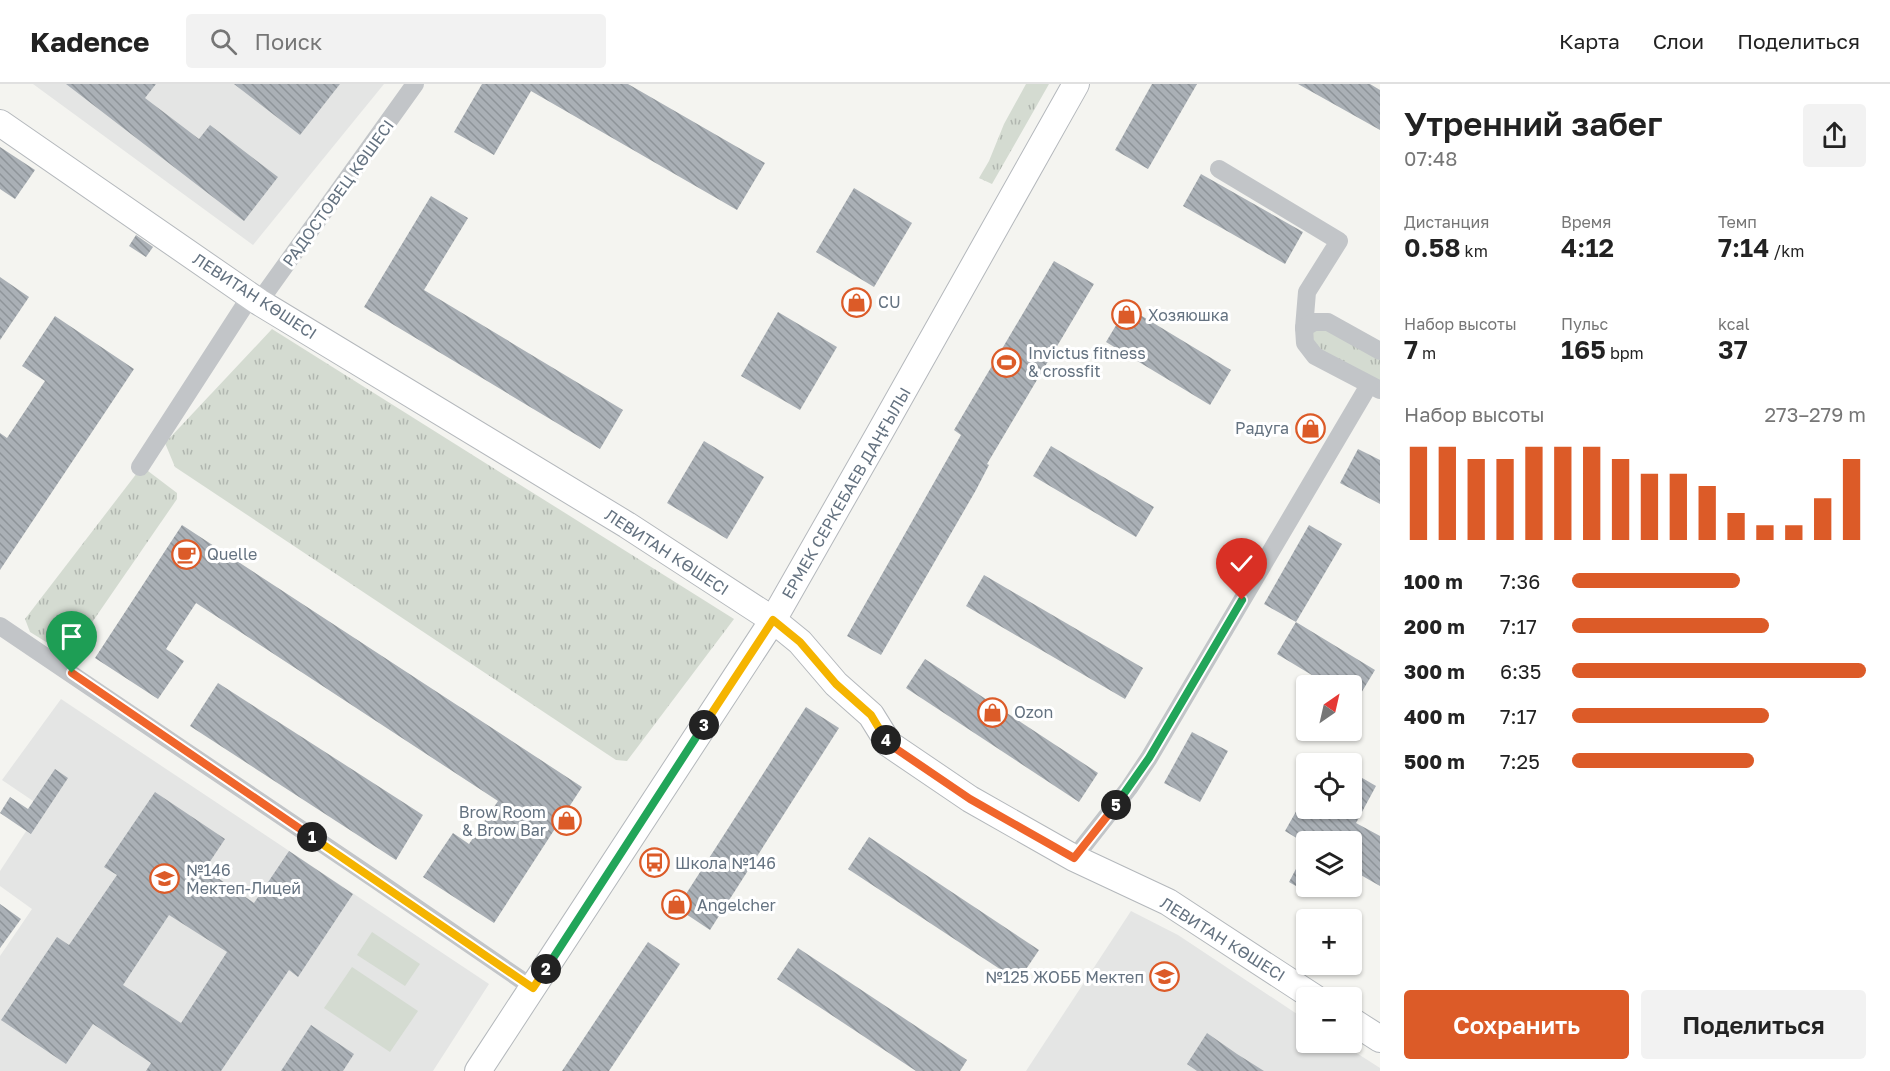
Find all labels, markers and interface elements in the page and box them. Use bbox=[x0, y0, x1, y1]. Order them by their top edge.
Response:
search box bbox=[186, 14, 606, 68]
text: Kadence bbox=[30, 25, 150, 58]
icon: search bbox=[207, 25, 240, 58]
text: Поиск bbox=[255, 28, 322, 55]
text: Карта bbox=[1559, 28, 1620, 54]
text: Слои bbox=[1653, 28, 1704, 54]
text: Поделиться bbox=[1737, 28, 1860, 54]
text: Утренний забег bbox=[1404, 104, 1662, 143]
button: share bbox=[1803, 104, 1866, 167]
street label: РАДОСТОВЕЦ КӨШЕСІ bbox=[278, 116, 398, 270]
text: 07:48 bbox=[1404, 146, 1457, 170]
text: Дистанция bbox=[1404, 212, 1489, 232]
text: Время bbox=[1561, 212, 1611, 232]
text: Темп bbox=[1718, 212, 1757, 232]
text: 0.58 bbox=[1404, 232, 1461, 263]
text: 4:12 bbox=[1561, 232, 1614, 263]
text: 7:14 bbox=[1718, 232, 1770, 263]
text: km bbox=[1461, 241, 1488, 261]
text: /km bbox=[1770, 241, 1804, 261]
street label: ЛЕВИТАН КӨШЕСІ bbox=[189, 249, 321, 343]
shop icon: CU bbox=[841, 286, 873, 318]
place label: CU bbox=[878, 292, 901, 312]
shop icon: Хозяюшка bbox=[1111, 299, 1143, 331]
place label: Хозяюшка bbox=[1148, 305, 1229, 325]
text: Набор высоты bbox=[1404, 314, 1517, 334]
text: Пульс bbox=[1561, 314, 1608, 334]
text: kcal bbox=[1718, 314, 1750, 334]
text: 7 bbox=[1404, 334, 1418, 365]
text: 165 bbox=[1561, 334, 1606, 365]
text: 37 bbox=[1718, 334, 1748, 365]
place label: Invictus fitness & crossfit bbox=[1028, 343, 1146, 381]
text: m bbox=[1418, 343, 1436, 363]
text: bpm bbox=[1606, 343, 1644, 363]
sports icon: Invictus fitness & crossfit bbox=[991, 346, 1023, 378]
street label: ЕРМЕК СЕРКЕБАЕВ ДАҢҒЫЛЫ bbox=[777, 384, 915, 602]
text: Набор высоты bbox=[1404, 402, 1545, 426]
text: 273–279 m bbox=[1765, 402, 1866, 426]
shop icon: Радуга bbox=[1294, 412, 1326, 444]
place label: Радуга bbox=[1235, 418, 1289, 438]
street label: ЛЕВИТАН КӨШЕСІ bbox=[601, 505, 733, 599]
cafe icon: Quelle bbox=[170, 538, 202, 570]
pin bbox=[1216, 538, 1267, 600]
place label: Quelle bbox=[207, 544, 257, 564]
icon: check bbox=[1225, 547, 1258, 580]
text: 100 m bbox=[1404, 569, 1463, 593]
text: 7:36 bbox=[1500, 569, 1540, 593]
pin bbox=[46, 611, 97, 673]
text: 200 m bbox=[1404, 614, 1465, 638]
text: 7:17 bbox=[1500, 614, 1537, 638]
icon: arrive bbox=[55, 620, 88, 653]
text: 300 m bbox=[1404, 659, 1465, 683]
text: 6:35 bbox=[1500, 659, 1541, 683]
north arrow bbox=[1296, 675, 1362, 741]
map controls bbox=[1296, 675, 1362, 1053]
shop icon: Ozon bbox=[977, 696, 1009, 728]
place label: Ozon bbox=[1014, 702, 1053, 722]
text: 400 m bbox=[1404, 704, 1465, 728]
text: 7:17 bbox=[1500, 704, 1537, 728]
pin: 3 bbox=[689, 710, 719, 740]
text: 3 bbox=[699, 715, 709, 735]
pin: 4 bbox=[871, 725, 901, 755]
text: 4 bbox=[881, 730, 891, 750]
text: 500 m bbox=[1404, 749, 1465, 773]
text: 7:25 bbox=[1500, 749, 1540, 773]
button: locate bbox=[1296, 753, 1362, 819]
pin: 5 bbox=[1101, 790, 1131, 820]
text: 5 bbox=[1111, 795, 1121, 815]
place label: Brow Room & Brow Bar bbox=[459, 802, 546, 840]
shop icon: Brow Room & Brow Bar bbox=[551, 805, 583, 837]
pin: 1 bbox=[297, 822, 327, 852]
text: 1 bbox=[308, 827, 316, 847]
button: layers bbox=[1296, 831, 1362, 897]
bus stop icon: Школа №146 bbox=[638, 847, 670, 879]
place label: Школа №146 bbox=[675, 853, 776, 873]
place label: №146 Мектеп-Лицей bbox=[186, 860, 301, 898]
school or university icon: №146 Мектеп-Лицей bbox=[149, 863, 181, 895]
shop icon: Angelcher bbox=[660, 889, 692, 921]
street label: ЛЕВИТАН КӨШЕСІ bbox=[1157, 893, 1289, 985]
place label: Angelcher bbox=[697, 895, 776, 915]
button: + bbox=[1296, 909, 1362, 975]
pin: 2 bbox=[531, 954, 561, 984]
text: 2 bbox=[541, 959, 551, 979]
school or university icon: №125 ЖОББ Мектеп bbox=[1149, 961, 1181, 993]
place label: №125 ЖОББ Мектеп bbox=[985, 967, 1144, 987]
button: − bbox=[1296, 987, 1362, 1053]
button: Сохранить bbox=[1404, 990, 1629, 1059]
button: Поделиться bbox=[1641, 990, 1866, 1059]

